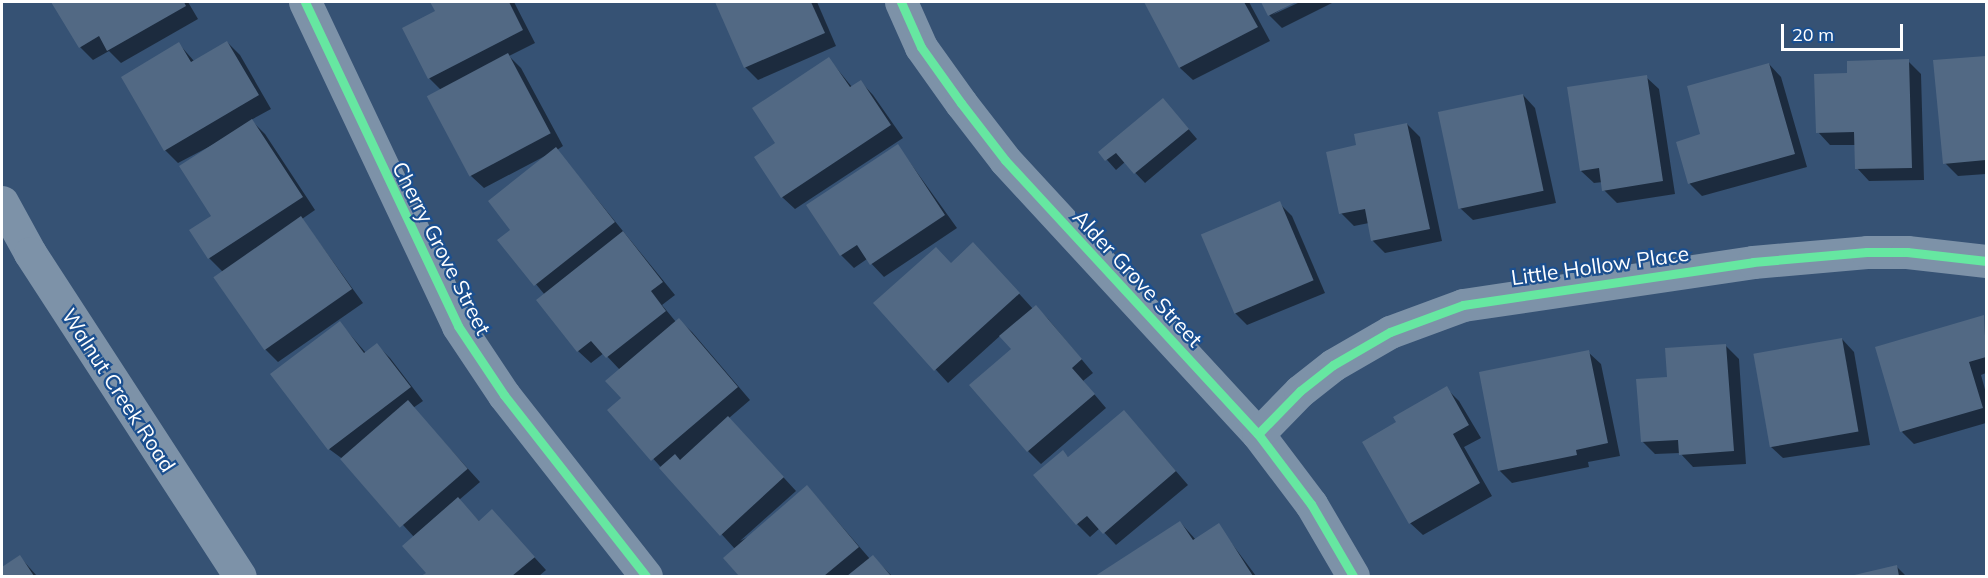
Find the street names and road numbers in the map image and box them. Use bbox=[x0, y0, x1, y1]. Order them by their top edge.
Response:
street label: Cherry Grove Street bbox=[387, 157, 497, 339]
street label: Alder Grove Street bbox=[1068, 204, 1208, 352]
street label: Little Hollow Place bbox=[1509, 240, 1691, 290]
street label: Walnut Creek Road bbox=[57, 304, 181, 476]

